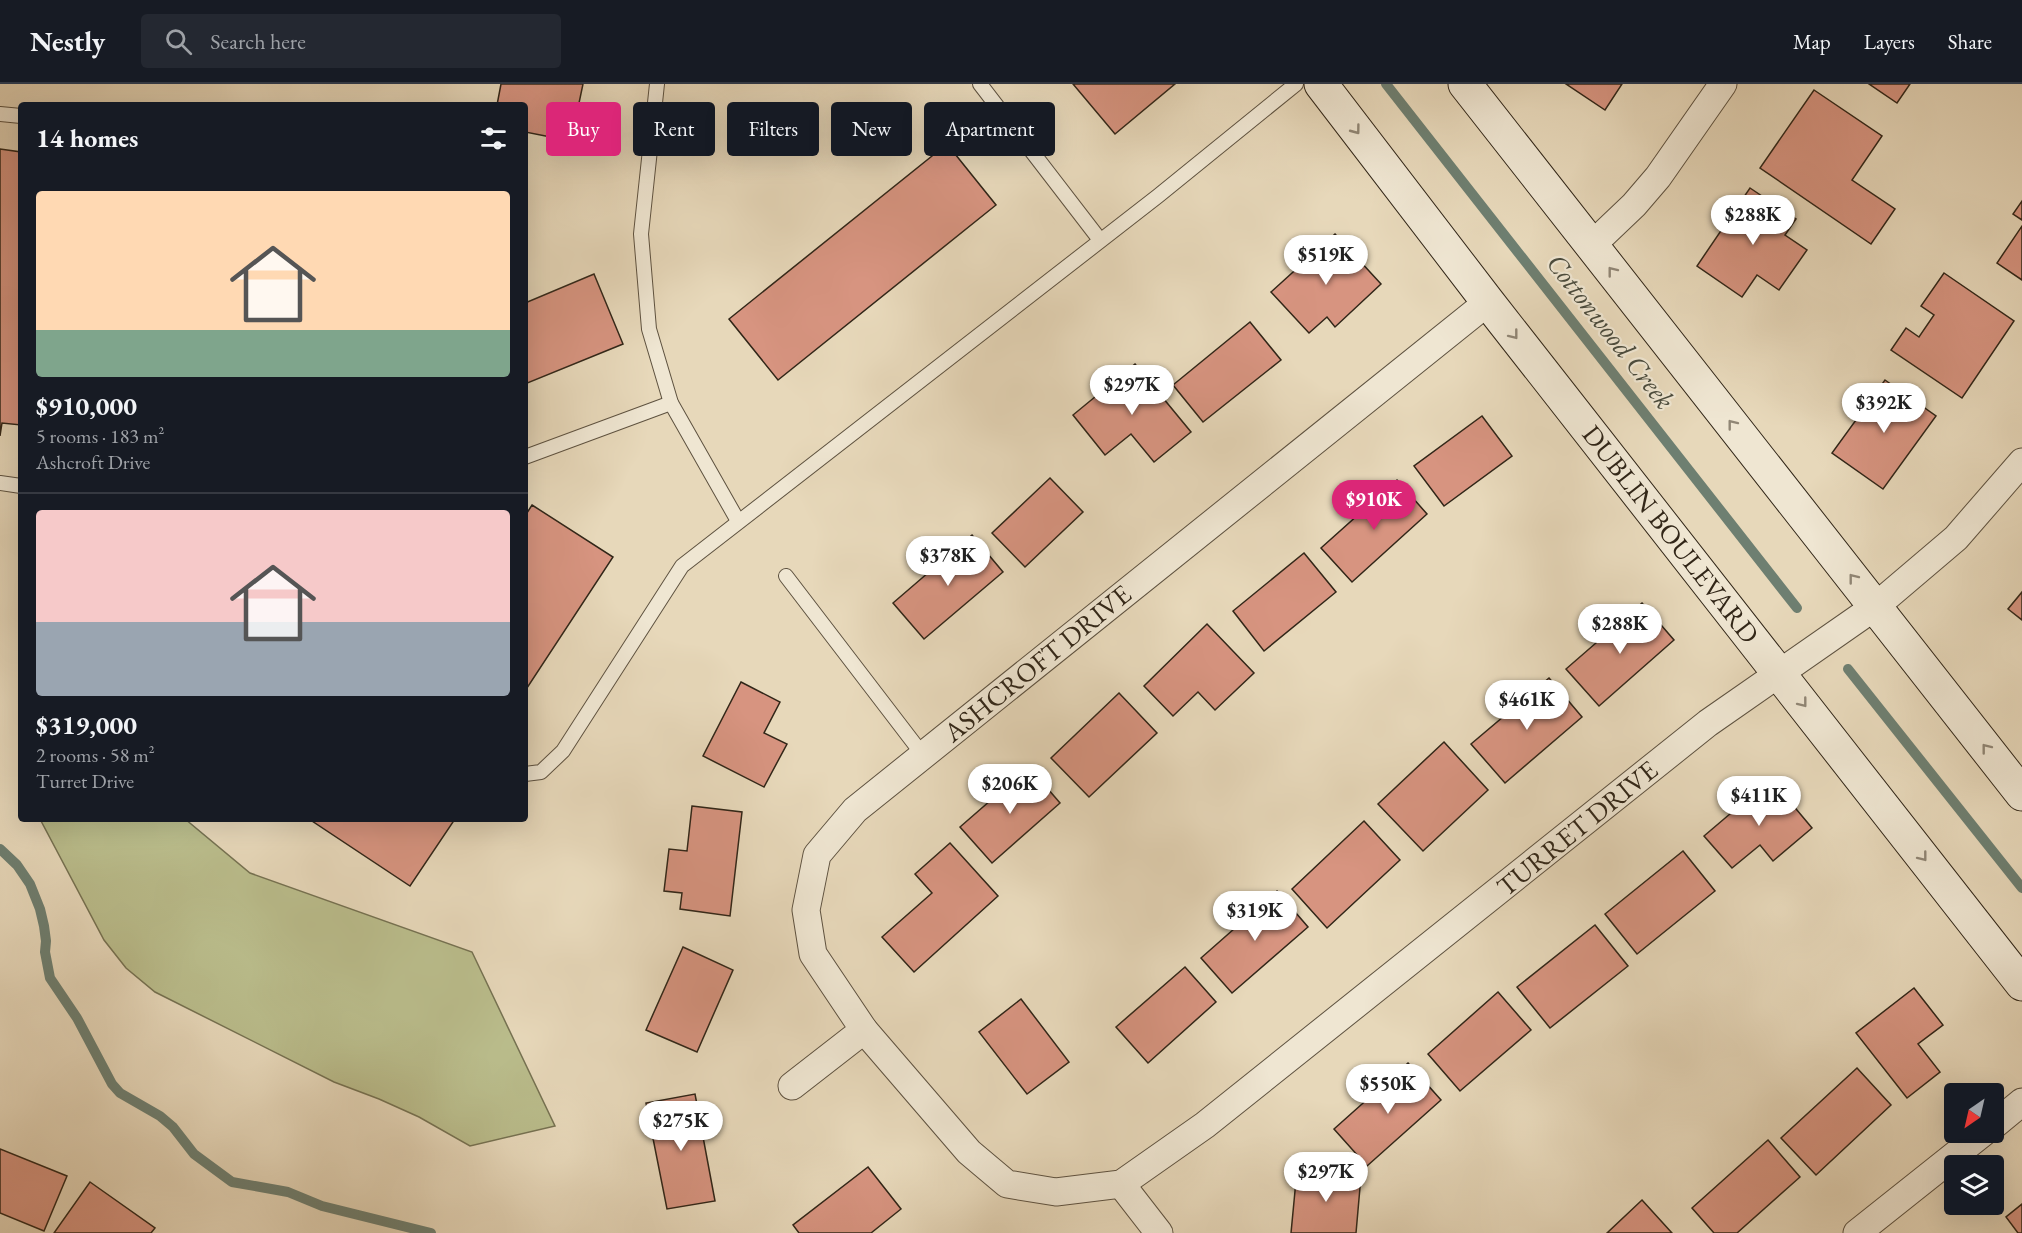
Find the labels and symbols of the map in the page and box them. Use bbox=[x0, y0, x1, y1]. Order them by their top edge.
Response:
one-way arrow bbox=[1349, 124, 1360, 135]
pin: $288K bbox=[1711, 195, 1795, 246]
pin: $519K bbox=[1284, 235, 1368, 286]
water label: Cottonwood Creek bbox=[1539, 246, 1683, 416]
one-way arrow bbox=[1608, 267, 1619, 278]
one-way arrow bbox=[1506, 328, 1517, 339]
pin: $297K bbox=[1090, 365, 1174, 416]
pin: $392K bbox=[1842, 383, 1926, 434]
street label: DUBLIN BOULEVARD bbox=[1575, 418, 1767, 650]
one-way arrow bbox=[1729, 420, 1740, 431]
pin: $910K bbox=[1332, 480, 1416, 531]
pin: $378K bbox=[906, 536, 990, 587]
one-way arrow bbox=[1849, 573, 1860, 584]
street label: ASHCROFT DRIVE bbox=[935, 577, 1138, 750]
pin: $288K bbox=[1578, 604, 1662, 655]
pin: $461K bbox=[1485, 680, 1569, 731]
one-way arrow bbox=[1795, 696, 1806, 707]
one-way arrow bbox=[1982, 743, 1993, 754]
street label: TURRET DRIVE bbox=[1489, 752, 1665, 904]
pin: $206K bbox=[968, 764, 1052, 815]
pin: $411K bbox=[1717, 776, 1801, 827]
one-way arrow bbox=[1915, 850, 1926, 861]
pin: $319K bbox=[1213, 891, 1297, 942]
pin: $550K bbox=[1346, 1064, 1430, 1115]
north arrow bbox=[1944, 1083, 2004, 1143]
pin: $275K bbox=[639, 1101, 723, 1152]
pin: $297K bbox=[1284, 1152, 1368, 1203]

